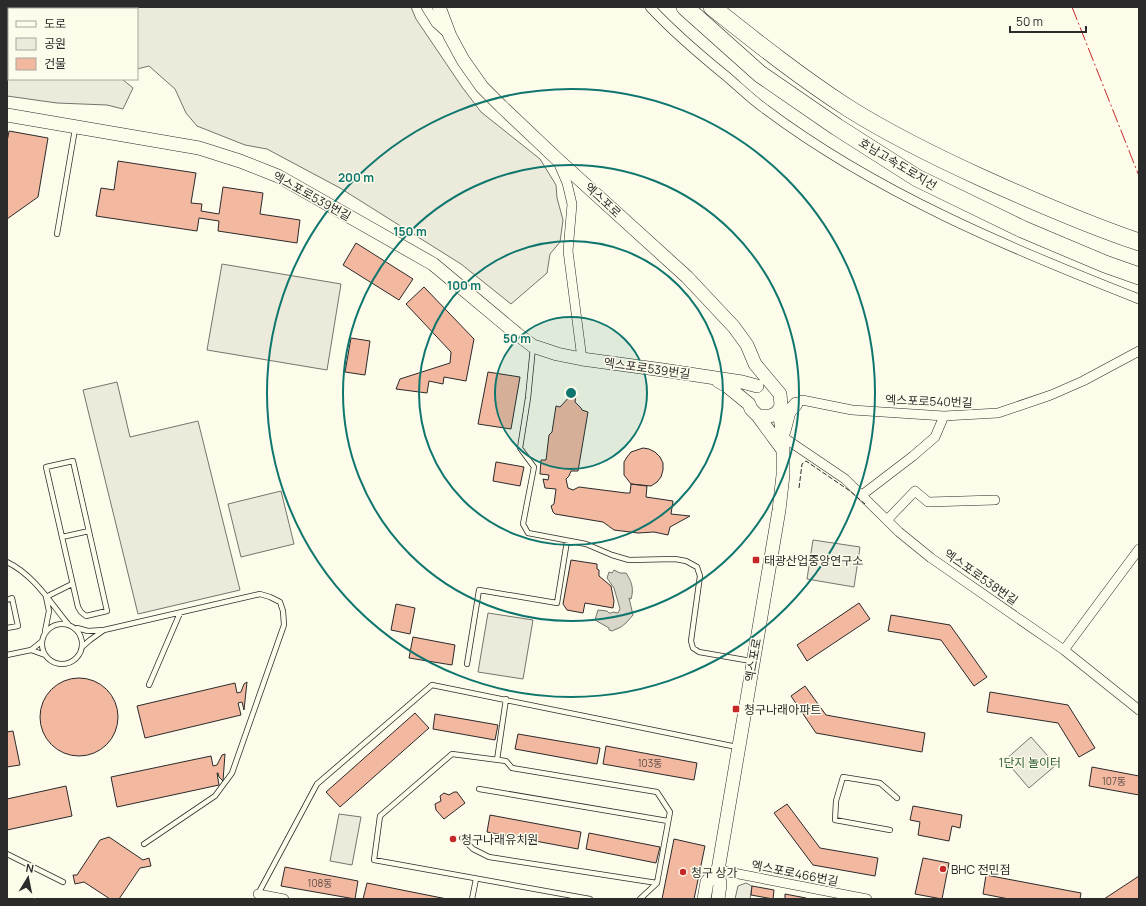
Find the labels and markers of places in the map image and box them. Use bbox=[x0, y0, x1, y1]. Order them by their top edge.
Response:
centre of rings bbox=[564, 386, 578, 400]
place label: 태광산업중앙연구소 bbox=[764, 552, 863, 569]
marker: 태광산업중앙연구소 bbox=[751, 555, 761, 565]
place label: 청구나래아파트 bbox=[744, 701, 821, 718]
marker: 청구나래아파트 bbox=[731, 704, 741, 714]
place label: 청구나래유치원 bbox=[461, 831, 538, 848]
marker: 청구나래유치원 bbox=[448, 834, 458, 844]
place label: BHC 전민점 bbox=[951, 861, 1011, 878]
place label: 청구 상가 bbox=[691, 864, 738, 881]
marker: BHC 전민점 bbox=[938, 864, 948, 874]
marker: 청구 상가 bbox=[678, 867, 688, 877]

